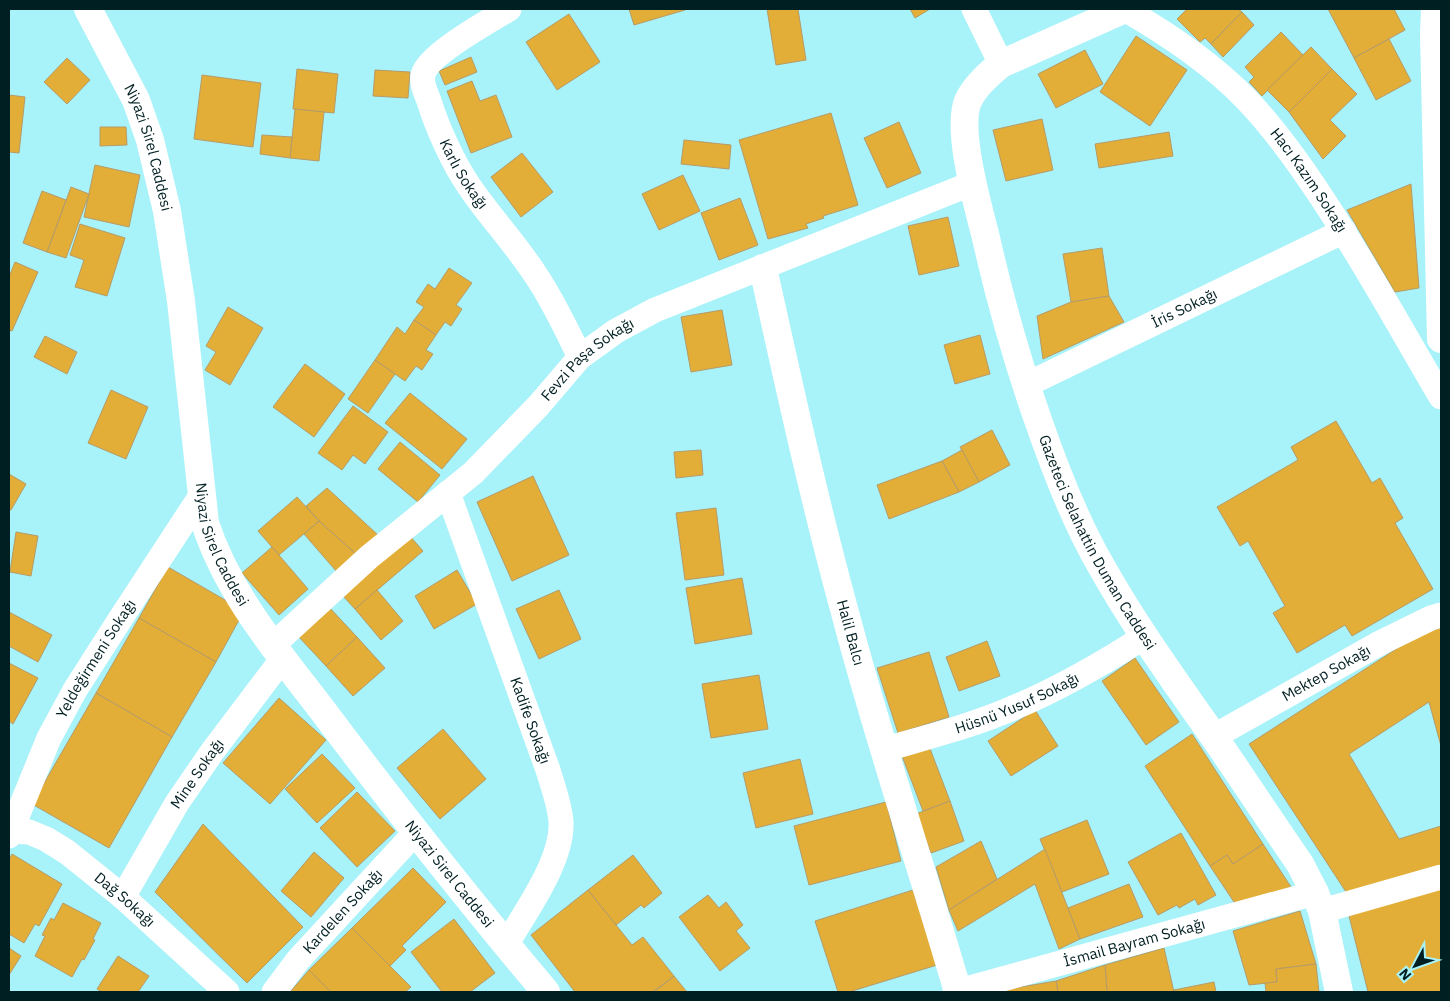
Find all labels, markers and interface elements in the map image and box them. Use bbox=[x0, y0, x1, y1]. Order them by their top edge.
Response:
street label: Niyazi Sirel Caddesi bbox=[120, 80, 177, 213]
street label: Hacı Kazım Sokağı bbox=[1266, 124, 1352, 236]
street label: Karlı Sokağı bbox=[436, 136, 492, 213]
street label: İris Sokağı bbox=[1148, 284, 1220, 332]
street label: Fevzi Paşa Sokağı bbox=[537, 313, 637, 405]
street label: Gazeteci Selahattin Duman Caddesi bbox=[1035, 432, 1161, 653]
street label: Niyazi Sirel Caddesi bbox=[192, 482, 253, 610]
street label: Yeldeğirmeni Sokağı bbox=[52, 595, 140, 721]
street label: Halil Balcı bbox=[833, 598, 869, 668]
street label: Mektep Sokağı bbox=[1278, 640, 1374, 705]
street label: Hüsnü Yusuf Sokağı bbox=[953, 668, 1082, 738]
street label: Kadife Sokağı bbox=[506, 674, 555, 767]
street label: Mine Sokağı bbox=[166, 735, 228, 812]
street label: Niyazi Sirel Caddesi bbox=[401, 816, 498, 931]
street label: Kardelen Sokağı bbox=[298, 865, 386, 958]
street label: Dağ Sokağı bbox=[91, 868, 159, 931]
street label: İsmail Bayram Sokağı bbox=[1061, 914, 1207, 971]
north arrow bbox=[1390, 941, 1440, 991]
text: N bbox=[1395, 965, 1415, 984]

